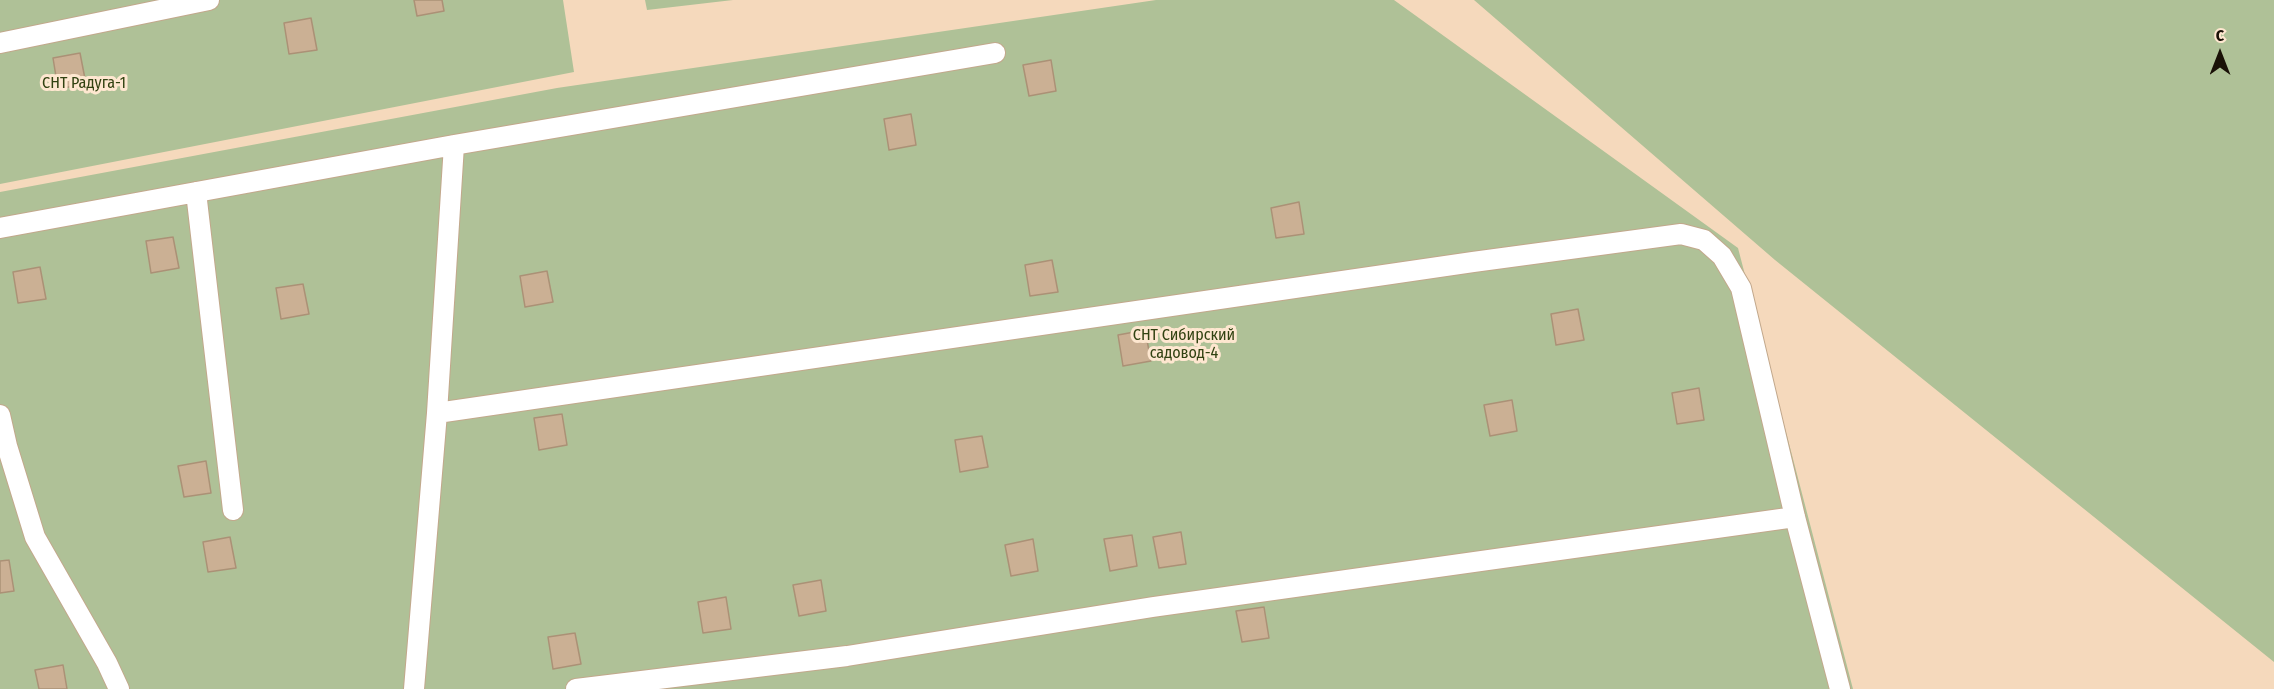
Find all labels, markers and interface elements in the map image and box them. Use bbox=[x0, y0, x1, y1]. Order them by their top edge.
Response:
north arrow bbox=[2190, 24, 2250, 84]
text: С bbox=[2216, 26, 2224, 45]
park label: СНТ Радуга-1 bbox=[42, 74, 126, 94]
park label: СНТ Сибирский садовод-4 bbox=[1133, 326, 1235, 364]

